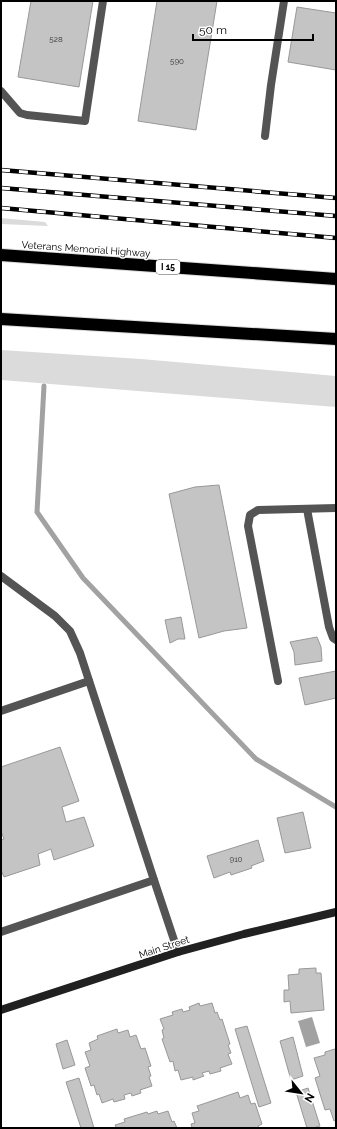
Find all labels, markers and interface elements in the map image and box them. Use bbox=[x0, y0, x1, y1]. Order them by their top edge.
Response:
scale bar bbox=[193, 16, 313, 42]
text: 50 m bbox=[199, 23, 227, 37]
house number: 528 bbox=[49, 34, 63, 44]
house number: 590 bbox=[170, 56, 184, 66]
street label: Veterans Memorial Highway bbox=[21, 239, 151, 259]
road number: I 15 bbox=[156, 260, 180, 274]
house number: 910 bbox=[229, 854, 243, 864]
street label: Main Street bbox=[137, 933, 191, 960]
north arrow bbox=[281, 1073, 321, 1113]
text: N bbox=[301, 1091, 317, 1105]

